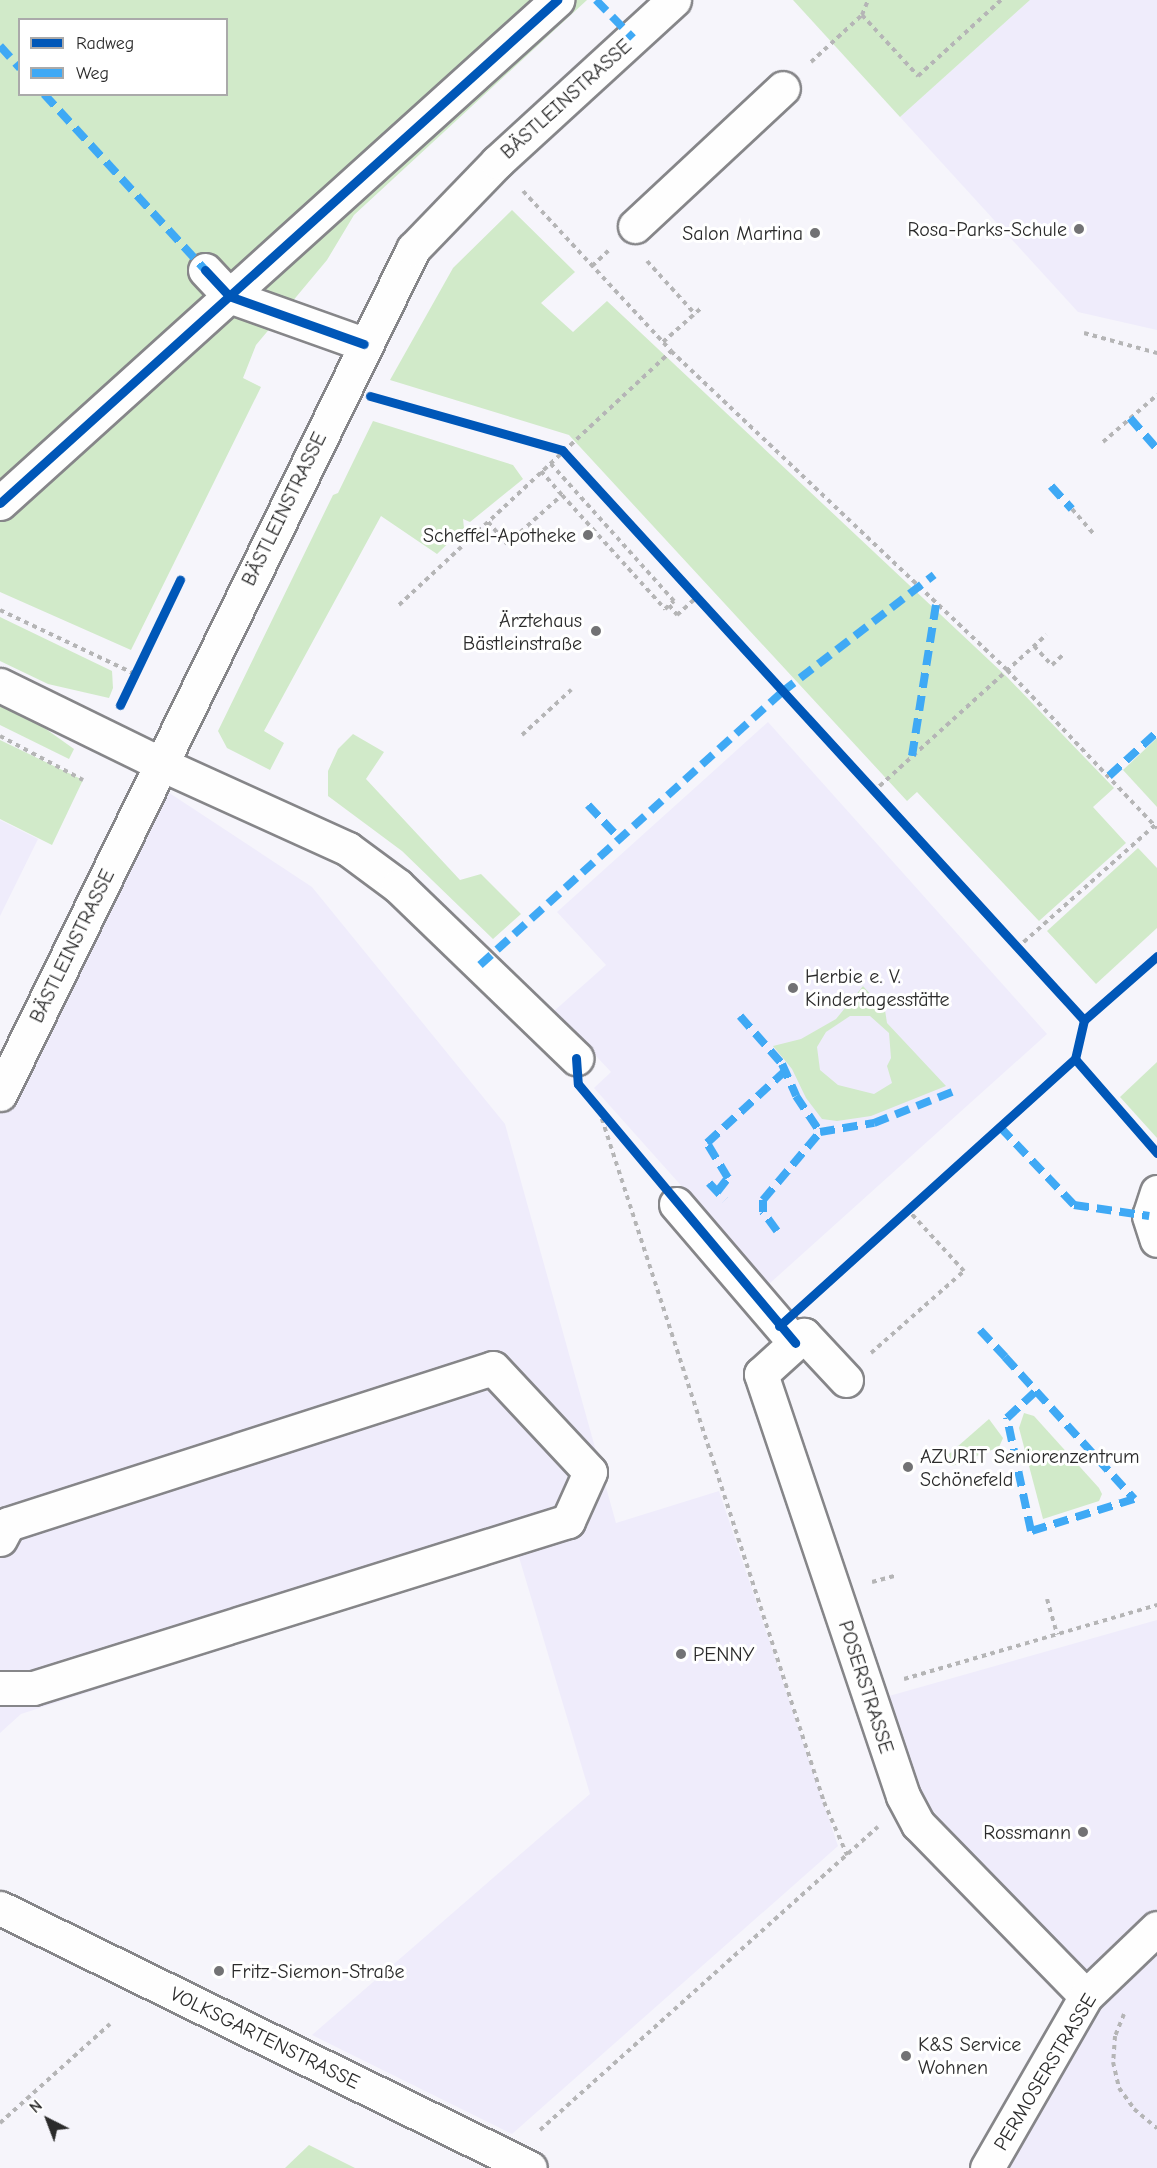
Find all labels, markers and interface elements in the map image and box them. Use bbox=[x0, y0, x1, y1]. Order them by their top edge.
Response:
legend bbox=[18, 18, 228, 96]
text: Radweg bbox=[76, 33, 134, 54]
street label: BÄSTLEINSTRASSE bbox=[496, 34, 636, 164]
text: Weg bbox=[76, 63, 109, 84]
place label: Rosa-Parks-Schule bbox=[908, 217, 1067, 241]
place label: Salon Martina bbox=[682, 221, 803, 245]
marker: Rosa-Parks-Schule bbox=[1072, 222, 1086, 236]
marker: Salon Martina bbox=[808, 226, 822, 240]
street label: BÄSTLEINSTRASSE bbox=[236, 428, 332, 590]
place label: Scheffel-Apotheke bbox=[423, 523, 576, 547]
marker: Scheffel-Apotheke bbox=[581, 528, 595, 542]
place label: Ärztehaus Bästleinstraße bbox=[463, 608, 582, 655]
marker: Ärztehaus Bästleinstraße bbox=[587, 622, 605, 640]
street label: BÄSTLEINSTRASSE bbox=[24, 865, 120, 1027]
place label: Herbie e. V. Kindertagesstätte bbox=[805, 964, 949, 1011]
marker: Herbie e. V. Kindertagesstätte bbox=[786, 981, 800, 995]
place label: AZURIT Seniorenzentrum Schönefeld bbox=[920, 1444, 1140, 1491]
marker: AZURIT Seniorenzentrum Schönefeld bbox=[901, 1460, 915, 1474]
street label: POSERSTRASSE bbox=[833, 1618, 899, 1756]
place label: PENNY bbox=[693, 1642, 754, 1666]
marker: PENNY bbox=[674, 1647, 688, 1661]
place label: Rossmann bbox=[983, 1820, 1071, 1844]
marker: Rossmann bbox=[1076, 1825, 1090, 1839]
place label: Fritz-Siemon-Straße bbox=[231, 1959, 404, 1983]
marker: Fritz-Siemon-Straße bbox=[212, 1964, 226, 1978]
street label: VOLKSGARTENSTRASSE bbox=[166, 1982, 364, 2094]
street label: PERMOSERSTRASSE bbox=[989, 1989, 1101, 2155]
place label: K&S Service Wohnen bbox=[918, 2032, 1021, 2079]
marker: K&S Service Wohnen bbox=[899, 2049, 913, 2063]
north arrow bbox=[18, 2090, 78, 2150]
text: N bbox=[26, 2096, 46, 2117]

